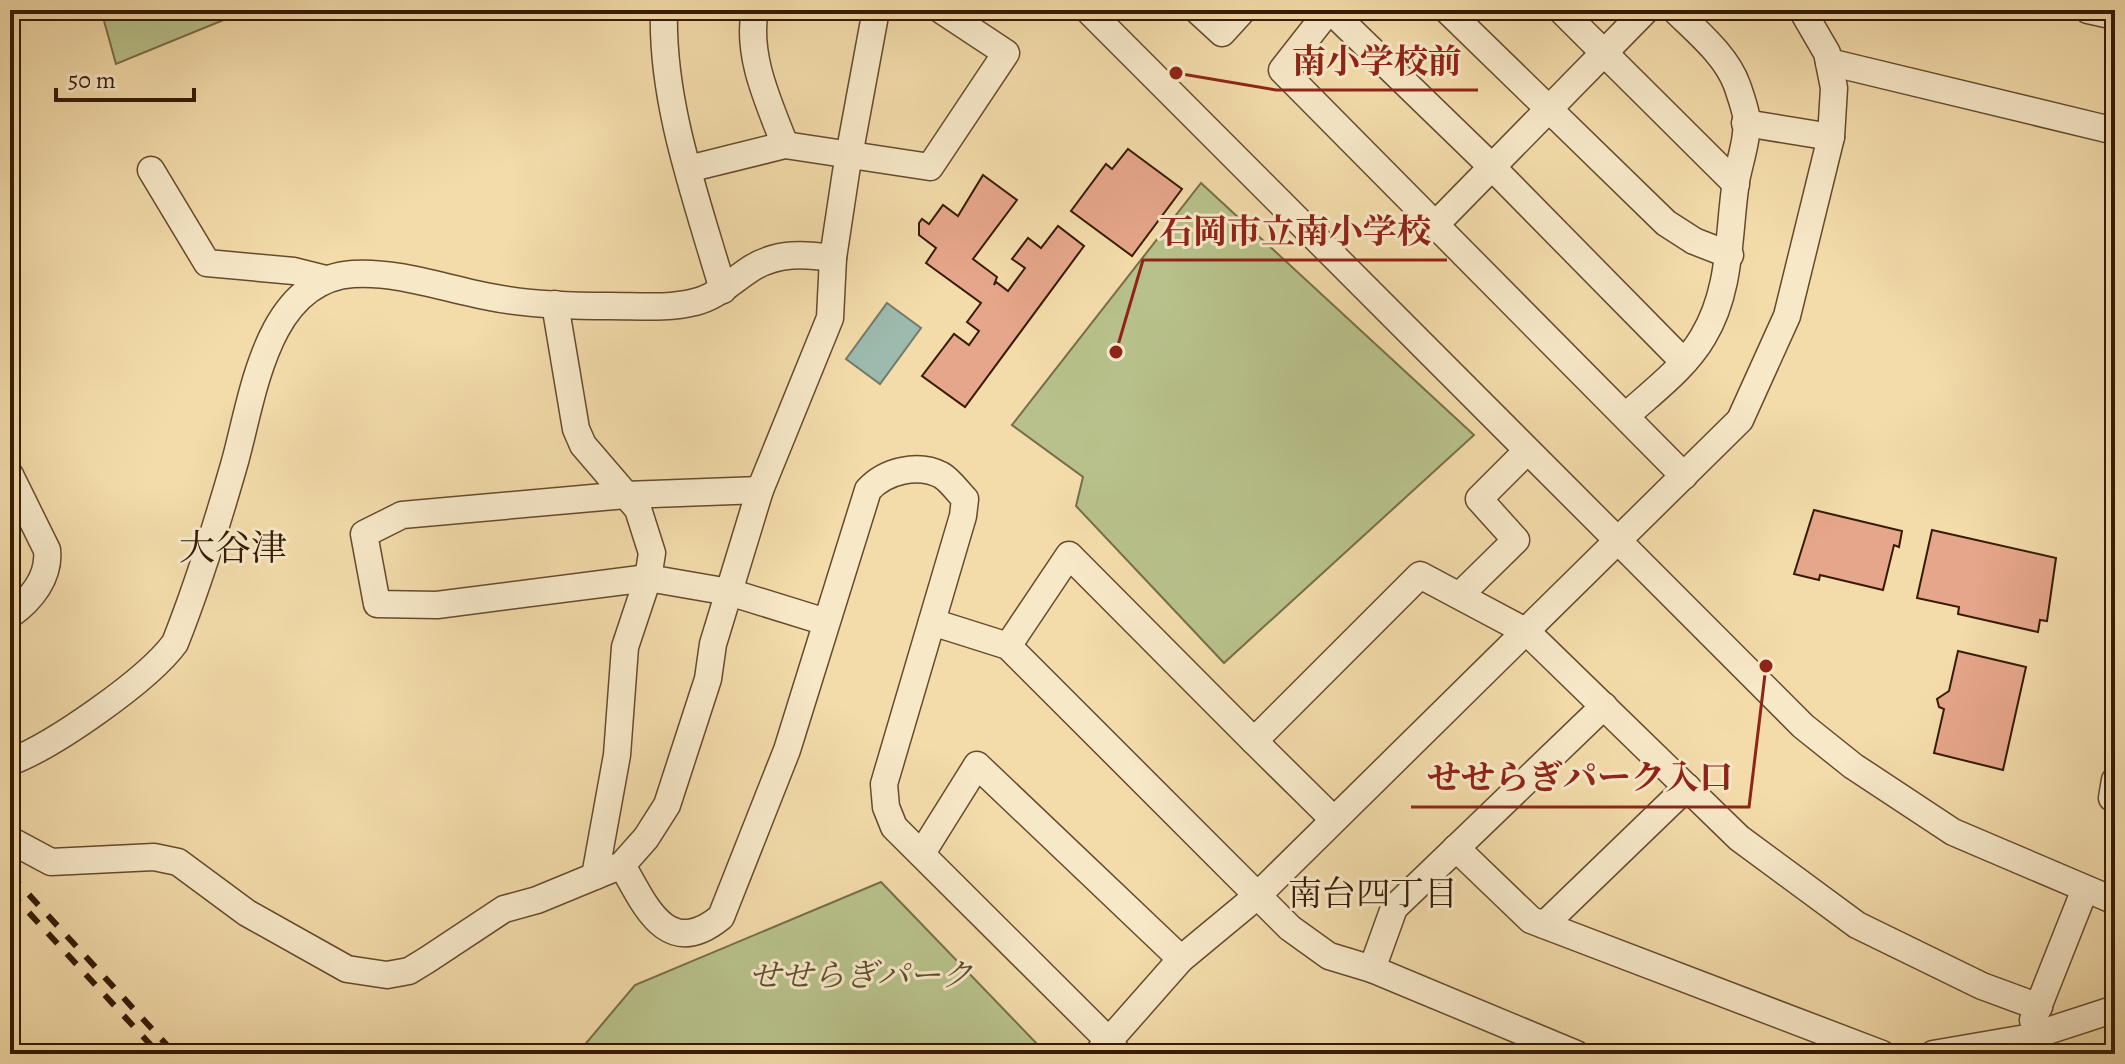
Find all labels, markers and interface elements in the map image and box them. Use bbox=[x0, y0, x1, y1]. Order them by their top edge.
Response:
callout: 南小学校前 bbox=[1276, 32, 1478, 90]
text: 南小学校前 bbox=[1292, 38, 1462, 85]
scale bar bbox=[56, 52, 194, 102]
text: 50 m bbox=[68, 64, 116, 96]
callout: 石岡市立南小学校 bbox=[1143, 202, 1447, 260]
text: 石岡市立南小学校 bbox=[1159, 208, 1431, 255]
district label: 大谷津 bbox=[179, 523, 287, 572]
callout: せせらぎパーク入口 bbox=[1411, 749, 1749, 807]
text: せせらぎパーク入口 bbox=[1427, 754, 1733, 801]
district label: 南台四丁目 bbox=[1288, 870, 1458, 917]
park label: せせらぎパーク bbox=[749, 953, 973, 997]

